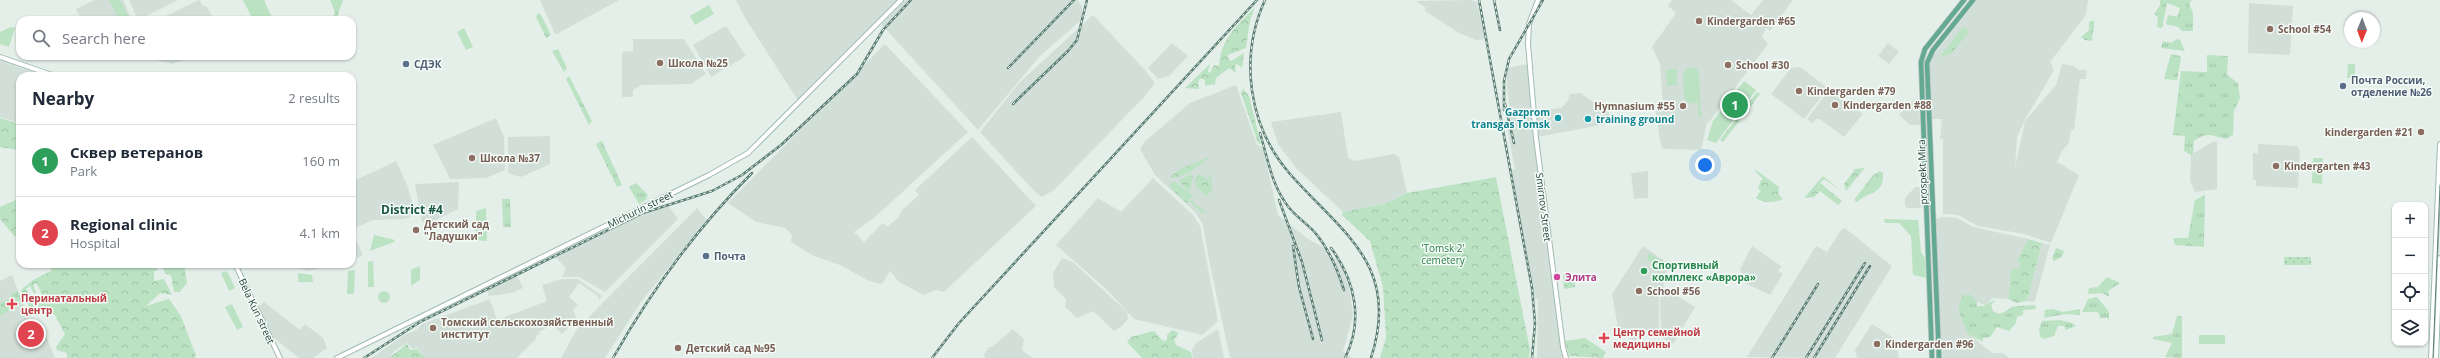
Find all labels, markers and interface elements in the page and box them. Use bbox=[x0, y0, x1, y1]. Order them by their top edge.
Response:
north arrow bbox=[2344, 12, 2380, 48]
place label: Kindergarden #65 bbox=[1707, 14, 1796, 28]
search box bbox=[16, 16, 356, 60]
marker: Kindergarden #65 bbox=[1694, 16, 1704, 26]
place label: School #54 bbox=[2278, 22, 2331, 36]
marker: School #54 bbox=[2265, 24, 2275, 34]
icon: search bbox=[30, 27, 52, 49]
text: Search here bbox=[62, 28, 146, 48]
place label: Школа №25 bbox=[668, 56, 728, 70]
place label: СДЭК bbox=[414, 57, 442, 71]
marker: Школа №25 bbox=[655, 58, 665, 68]
place label: School #30 bbox=[1736, 58, 1789, 72]
marker: СДЭК bbox=[401, 59, 411, 69]
marker: School #30 bbox=[1723, 60, 1733, 70]
place label: Почта России, отделение №26 bbox=[2351, 73, 2432, 99]
marker: Почта России, отделение №26 bbox=[2338, 81, 2348, 91]
place label: Kindergarden #79 bbox=[1807, 84, 1896, 98]
marker: Kindergarden #79 bbox=[1794, 86, 1804, 96]
text: Nearby bbox=[32, 87, 94, 110]
text: 2 results bbox=[288, 89, 340, 107]
pin: 1 bbox=[1722, 90, 1748, 120]
place label: Kindergarden #88 bbox=[1843, 98, 1932, 112]
place label: Hymnasium #55 bbox=[1594, 99, 1675, 113]
marker: Kindergarden #88 bbox=[1830, 100, 1840, 110]
marker: Hymnasium #55 bbox=[1678, 101, 1688, 111]
place label: Gazprom transgas Tomsk bbox=[1471, 105, 1551, 131]
place label: training ground bbox=[1596, 112, 1674, 126]
marker: Gazprom transgas Tomsk bbox=[1553, 113, 1563, 123]
marker: training ground bbox=[1583, 114, 1593, 124]
place label: kindergarden #21 bbox=[2325, 125, 2413, 139]
marker: kindergarden #21 bbox=[2416, 127, 2426, 137]
street label: prospekt Mira bbox=[1914, 139, 1930, 205]
text: Сквер ветеранов bbox=[70, 142, 203, 162]
place label: Школа №37 bbox=[480, 151, 540, 165]
text: 1 bbox=[41, 152, 49, 170]
text: 160 m bbox=[302, 152, 340, 170]
marker: Школа №37 bbox=[467, 153, 477, 163]
your location bbox=[1695, 155, 1715, 175]
place label: Kindergarten #43 bbox=[2284, 159, 2371, 173]
marker: Kindergarten #43 bbox=[2271, 161, 2281, 171]
text: Park bbox=[70, 162, 97, 180]
street label: Smirnov Street bbox=[1533, 172, 1555, 243]
street label: Michurin street bbox=[605, 187, 675, 231]
district label: District #4 bbox=[381, 201, 443, 218]
map controls bbox=[2392, 202, 2428, 346]
button: + bbox=[2392, 202, 2428, 238]
text: Regional clinic bbox=[70, 214, 178, 234]
place label: Детский сад "Ладушки" bbox=[424, 217, 490, 243]
text: 2 bbox=[41, 224, 49, 242]
text: 4.1 km bbox=[299, 224, 340, 242]
marker: Детский сад "Ладушки" bbox=[411, 225, 421, 235]
text: Hospital bbox=[70, 234, 120, 252]
button: − bbox=[2392, 238, 2428, 274]
park label: 'Tomsk 2' cemetery bbox=[1421, 241, 1466, 267]
place label: Почта bbox=[714, 249, 746, 263]
marker: Почта bbox=[701, 251, 711, 261]
place label: Спортивный комплекс «Аврора» bbox=[1652, 258, 1756, 284]
marker: Спортивный комплекс «Аврора» bbox=[1639, 266, 1649, 276]
place label: Элита bbox=[1565, 270, 1597, 284]
marker: Элита bbox=[1552, 272, 1562, 282]
button: locate bbox=[2392, 274, 2428, 310]
street label: Bela Kun street bbox=[236, 276, 279, 347]
place label: School #56 bbox=[1647, 284, 1700, 298]
marker: School #56 bbox=[1634, 286, 1644, 296]
place label: Перинатальный центр bbox=[21, 291, 107, 317]
marker: Перинатальный центр bbox=[6, 298, 18, 310]
button: layers bbox=[2392, 310, 2428, 346]
place label: Томский сельскохозяйственный институт bbox=[441, 315, 613, 341]
pin: 2 bbox=[18, 319, 44, 349]
marker: Томский сельскохозяйственный институт bbox=[428, 323, 438, 333]
place label: Центр семейной медицины bbox=[1613, 325, 1700, 351]
marker: Центр семейной медицины bbox=[1598, 332, 1610, 344]
place label: Kindergarden #96 bbox=[1885, 337, 1974, 351]
marker: Kindergarden #96 bbox=[1872, 339, 1882, 349]
place label: Детский сад №95 bbox=[686, 341, 776, 355]
marker: Детский сад №95 bbox=[673, 343, 683, 353]

